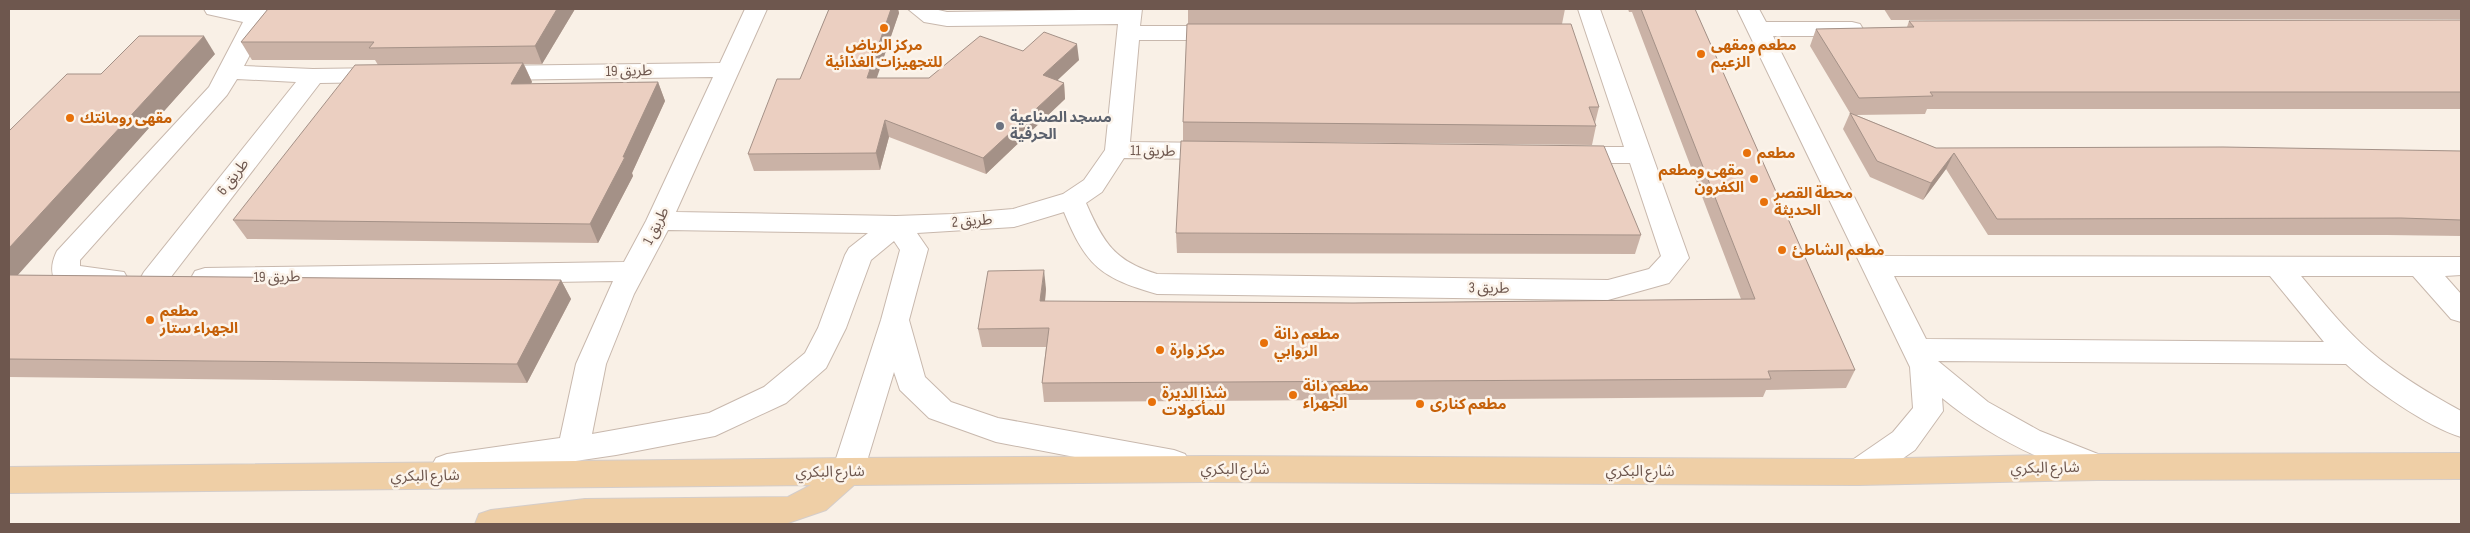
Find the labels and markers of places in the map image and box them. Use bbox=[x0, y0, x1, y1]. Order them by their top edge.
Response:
marker: مركز الرياض للتجهيزات الغذائية bbox=[878, 22, 890, 34]
place label: مركز الرياض للتجهيزات الغذائية bbox=[825, 36, 943, 72]
place label: مطعم ومقهى الزعيم bbox=[1711, 36, 1796, 73]
marker: مطعم ومقهى الزعيم bbox=[1695, 48, 1707, 60]
place label: مسجد الصناعية الحرفية bbox=[1010, 108, 1112, 144]
place label: مقهى رومانتك bbox=[80, 109, 172, 128]
marker: مقهى رومانتك bbox=[64, 112, 76, 124]
marker: مسجد الصناعية الحرفية bbox=[994, 120, 1006, 132]
place label: مطعم bbox=[1757, 144, 1795, 164]
marker: مطعم bbox=[1741, 147, 1753, 159]
place label: مقهى ومطعم الكفرون bbox=[1659, 161, 1744, 197]
marker: مقهى ومطعم الكفرون bbox=[1748, 173, 1760, 185]
place label: محطة القصر الحديثة bbox=[1773, 184, 1853, 220]
marker: محطة القصر الحديثة bbox=[1758, 196, 1770, 208]
place label: مطعم الشاطئ bbox=[1792, 241, 1884, 261]
marker: مطعم الشاطئ bbox=[1776, 244, 1788, 256]
place label: مطعم الجهراء ستار bbox=[159, 302, 238, 338]
marker: مطعم الجهراء ستار bbox=[144, 314, 156, 326]
place label: مطعم دانة الروابي bbox=[1274, 325, 1340, 362]
marker: مطعم دانة الروابي bbox=[1258, 337, 1270, 349]
place label: مركز وارة bbox=[1170, 341, 1225, 360]
marker: مركز وارة bbox=[1154, 344, 1166, 356]
place label: مطعم دانة الجهراء bbox=[1303, 377, 1369, 413]
place label: شذا الديرة للمأكولات bbox=[1162, 384, 1227, 420]
marker: مطعم دانة الجهراء bbox=[1287, 389, 1299, 401]
place label: مطعم كنارى bbox=[1430, 395, 1507, 415]
marker: شذا الديرة للمأكولات bbox=[1146, 396, 1158, 408]
marker: مطعم كنارى bbox=[1414, 398, 1426, 410]

